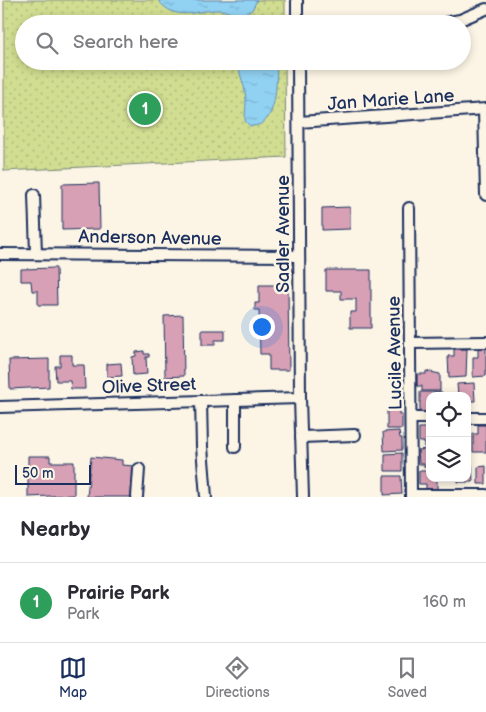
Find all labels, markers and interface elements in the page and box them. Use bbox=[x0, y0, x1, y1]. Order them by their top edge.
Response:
search box bbox=[15, 15, 471, 70]
icon: search bbox=[33, 29, 61, 57]
text: Search here bbox=[73, 31, 178, 54]
street label: Jan Marie Lane bbox=[327, 85, 455, 115]
pin: 1 bbox=[129, 90, 161, 128]
street label: Sadler Avenue bbox=[273, 175, 294, 293]
street label: Anderson Avenue bbox=[78, 226, 222, 250]
street label: Lucile Avenue bbox=[384, 296, 406, 410]
your location bbox=[249, 314, 275, 340]
street label: Olive Street bbox=[101, 374, 197, 398]
map controls bbox=[426, 392, 471, 482]
button: locate bbox=[426, 392, 471, 437]
button: layers bbox=[426, 437, 471, 482]
scale bar bbox=[15, 462, 91, 485]
text: 50 m bbox=[22, 465, 54, 482]
text: Nearby bbox=[20, 517, 90, 542]
text: Prairie Park bbox=[67, 582, 169, 605]
text: 1 bbox=[33, 593, 39, 612]
text: 160 m bbox=[423, 593, 466, 612]
text: Park bbox=[67, 605, 99, 624]
tab: Map bbox=[59, 654, 87, 701]
tab: Directions bbox=[205, 654, 270, 701]
tab: Saved bbox=[388, 654, 427, 701]

